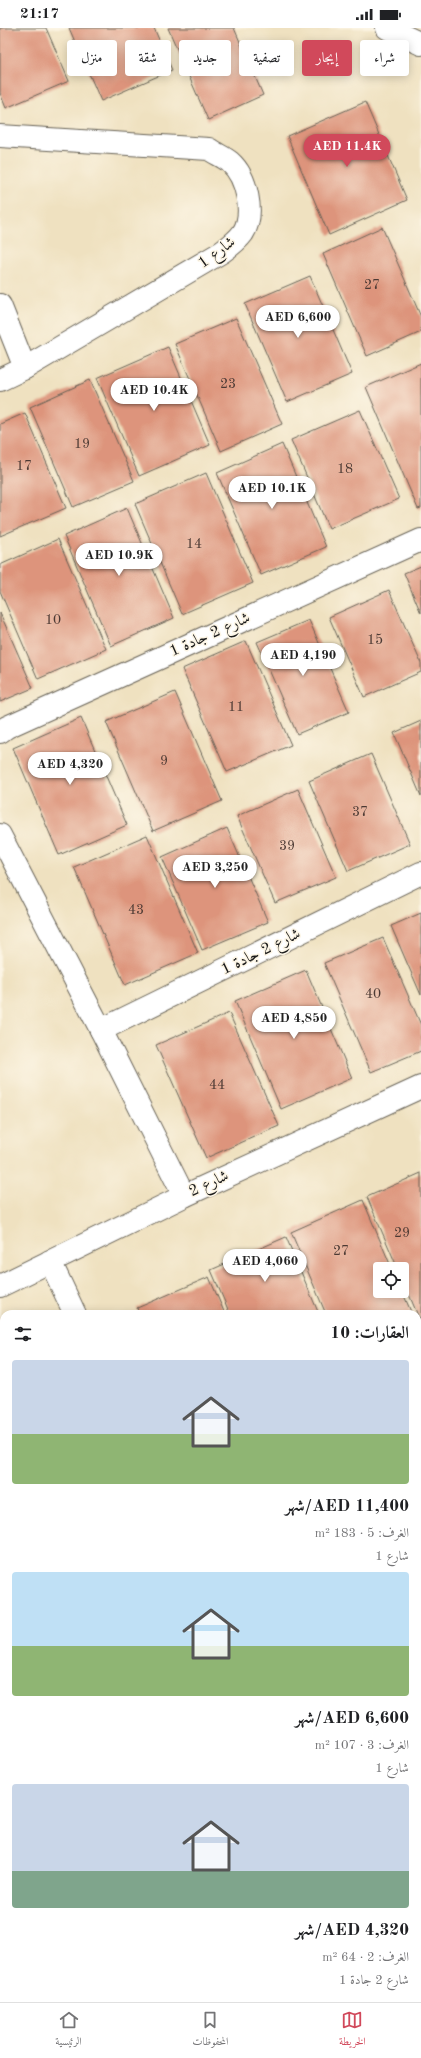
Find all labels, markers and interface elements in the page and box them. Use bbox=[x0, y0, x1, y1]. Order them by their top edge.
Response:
text: 21:17 bbox=[20, 7, 59, 22]
chip: منزل bbox=[67, 40, 117, 76]
chip: شقة bbox=[125, 40, 171, 76]
chip: جديد bbox=[179, 40, 231, 76]
chip: تصفية bbox=[239, 40, 294, 76]
chip: إيجار bbox=[302, 40, 352, 76]
chip: شراء bbox=[360, 40, 409, 76]
pin: AED 11.4K bbox=[301, 134, 393, 168]
text: AED 11.4K bbox=[313, 140, 381, 153]
street label: شارع 1 bbox=[195, 234, 241, 275]
house number: 27 bbox=[364, 278, 380, 292]
pin: AED 6,600 bbox=[252, 305, 344, 339]
text: AED 6,600 bbox=[265, 311, 331, 324]
house number: 23 bbox=[220, 377, 236, 391]
pin: AED 10.4K bbox=[108, 378, 200, 412]
text: AED 10.4K bbox=[120, 384, 188, 397]
house number: 19 bbox=[74, 437, 90, 451]
house number: 17 bbox=[16, 459, 32, 473]
house number: 18 bbox=[337, 462, 353, 476]
pin: AED 10.1K bbox=[226, 476, 318, 510]
text: AED 10.1K bbox=[238, 482, 306, 495]
house number: 14 bbox=[186, 537, 202, 551]
pin: AED 10.9K bbox=[73, 543, 165, 577]
text: AED 10.9K bbox=[85, 549, 153, 562]
street label: شارع 2 جادة 1 bbox=[167, 610, 254, 664]
house number: 10 bbox=[45, 613, 61, 627]
house number: 15 bbox=[367, 633, 383, 647]
pin: AED 4,190 bbox=[257, 643, 349, 677]
text: AED 4,190 bbox=[270, 649, 336, 662]
house number: 11 bbox=[228, 700, 244, 714]
pin: AED 4,320 bbox=[24, 752, 116, 786]
house number: 9 bbox=[160, 754, 168, 768]
text: AED 4,320 bbox=[37, 758, 103, 771]
house number: 37 bbox=[352, 805, 368, 819]
house number: 39 bbox=[279, 839, 295, 853]
pin: AED 3,250 bbox=[169, 855, 261, 889]
text: AED 3,250 bbox=[182, 861, 248, 874]
house number: 43 bbox=[128, 903, 144, 917]
street label: شارع 2 جادة 1 bbox=[219, 926, 305, 982]
house number: 40 bbox=[365, 987, 381, 1001]
pin: AED 4,850 bbox=[248, 1006, 340, 1040]
text: AED 4,850 bbox=[261, 1012, 327, 1025]
house number: 44 bbox=[209, 1078, 225, 1092]
street label: شارع 2 bbox=[187, 1168, 233, 1204]
house number: 29 bbox=[394, 1226, 410, 1240]
house number: 27 bbox=[333, 1244, 349, 1258]
pin: AED 4,060 bbox=[219, 1249, 311, 1283]
text: AED 4,060 bbox=[232, 1255, 298, 1268]
map controls bbox=[373, 1262, 409, 1298]
button: locate bbox=[373, 1262, 409, 1298]
icon: filters bbox=[12, 1323, 34, 1345]
text: العقارات: 10 bbox=[330, 1325, 409, 1342]
icon: home bbox=[175, 1386, 247, 1458]
text: AED 11,400/شهر bbox=[285, 1498, 409, 1515]
text: الغرف: 5 · 183 m² bbox=[315, 1527, 409, 1540]
text: شارع 1 bbox=[375, 1550, 409, 1563]
icon: home bbox=[175, 1598, 247, 1670]
text: AED 6,600/شهر bbox=[295, 1710, 409, 1727]
text: الغرف: 3 · 107 m² bbox=[315, 1739, 409, 1752]
text: شارع 1 bbox=[375, 1762, 409, 1775]
icon: home bbox=[175, 1810, 247, 1882]
text: AED 4,320/شهر bbox=[295, 1922, 409, 1939]
text: الغرف: 2 · 64 m² bbox=[322, 1951, 409, 1964]
text: شارع 2 جادة 1 bbox=[339, 1974, 409, 1987]
tab: الرئيسية bbox=[55, 2009, 82, 2052]
tab: المحفوظات bbox=[192, 2009, 228, 2052]
tab: الخريطة bbox=[339, 2009, 366, 2052]

